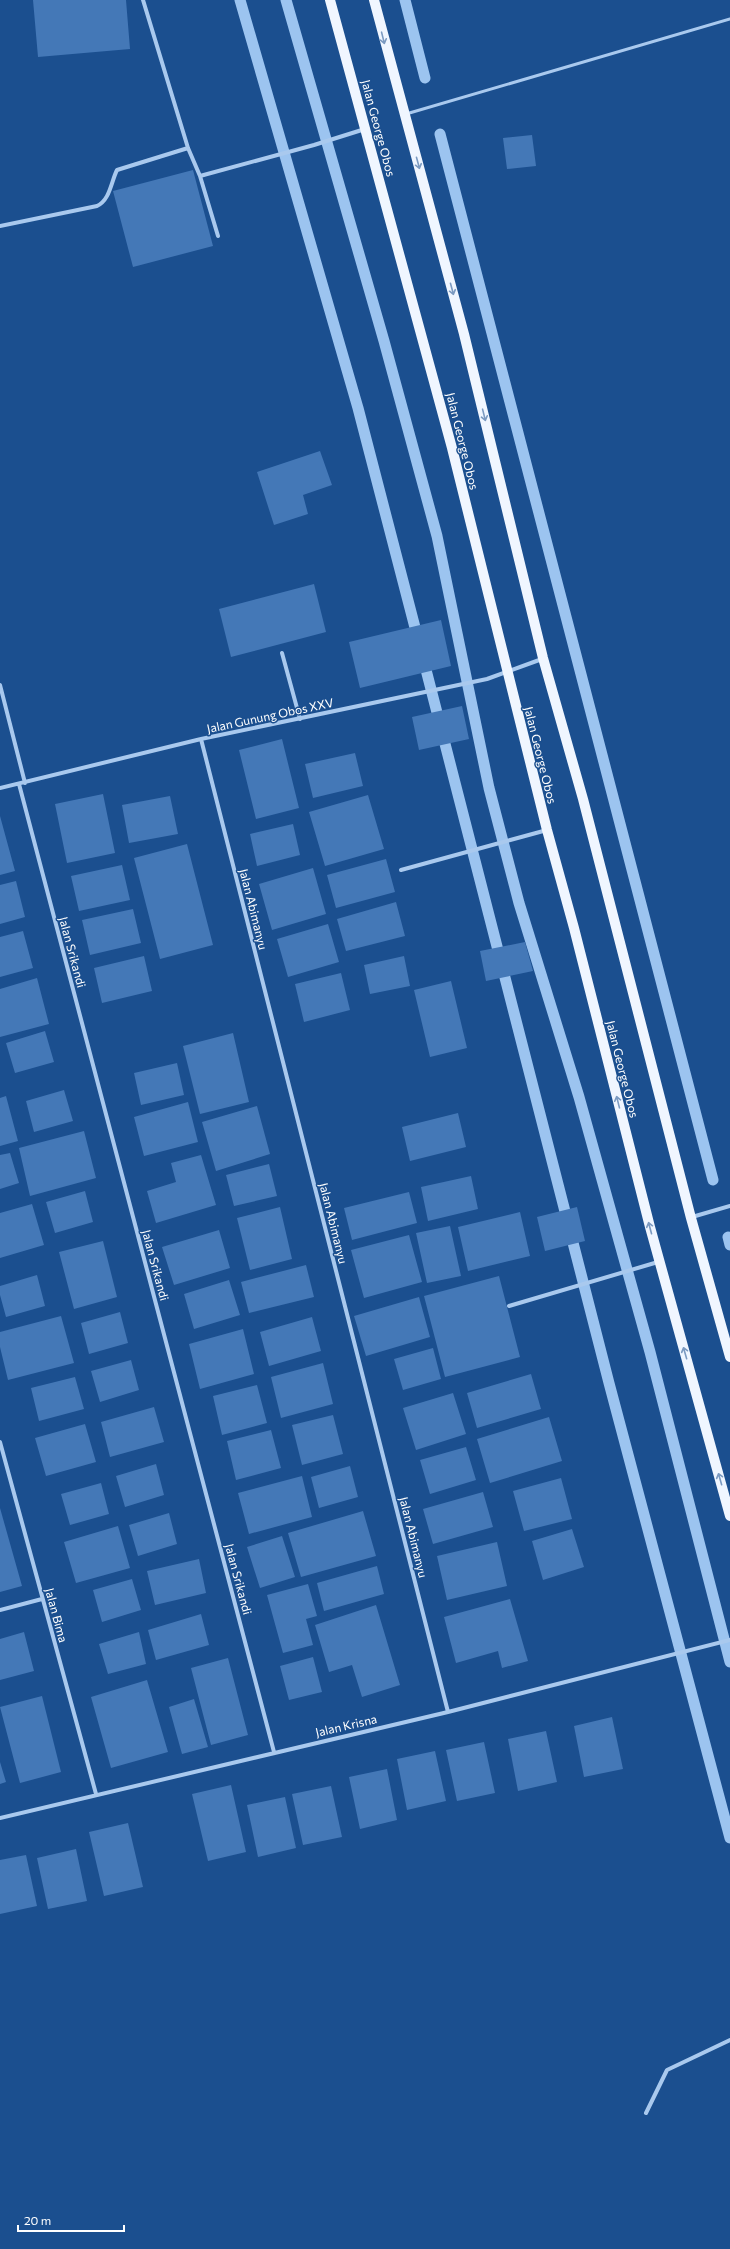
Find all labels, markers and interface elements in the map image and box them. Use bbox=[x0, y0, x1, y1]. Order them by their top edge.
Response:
one-way arrow bbox=[380, 31, 387, 44]
street label: Jalan George Obos bbox=[358, 78, 399, 178]
one-way arrow bbox=[415, 156, 422, 169]
one-way arrow bbox=[449, 282, 456, 295]
street label: Jalan George Obos bbox=[443, 391, 482, 491]
one-way arrow bbox=[480, 408, 488, 421]
street label: Jalan Gunung Obos XXV bbox=[205, 695, 335, 736]
street label: Jalan George Obos bbox=[521, 705, 560, 805]
street label: Jalan Abimanyu bbox=[236, 867, 271, 951]
street label: Jalan Srikandi bbox=[56, 915, 89, 989]
street label: Jalan George Obos bbox=[603, 1019, 642, 1119]
one-way arrow bbox=[614, 1096, 622, 1109]
street label: Jalan Abimanyu bbox=[316, 1181, 351, 1265]
one-way arrow bbox=[646, 1222, 653, 1235]
street label: Jalan Srikandi bbox=[139, 1228, 172, 1302]
one-way arrow bbox=[681, 1347, 688, 1360]
one-way arrow bbox=[715, 1472, 723, 1485]
street label: Jalan Abimanyu bbox=[396, 1495, 431, 1579]
street label: Jalan Srikandi bbox=[222, 1542, 255, 1616]
street label: Jalan Bima bbox=[42, 1586, 71, 1644]
street label: Jalan Krisna bbox=[314, 1711, 378, 1740]
scale bar bbox=[18, 2207, 124, 2233]
text: 20 m bbox=[24, 2213, 51, 2227]

